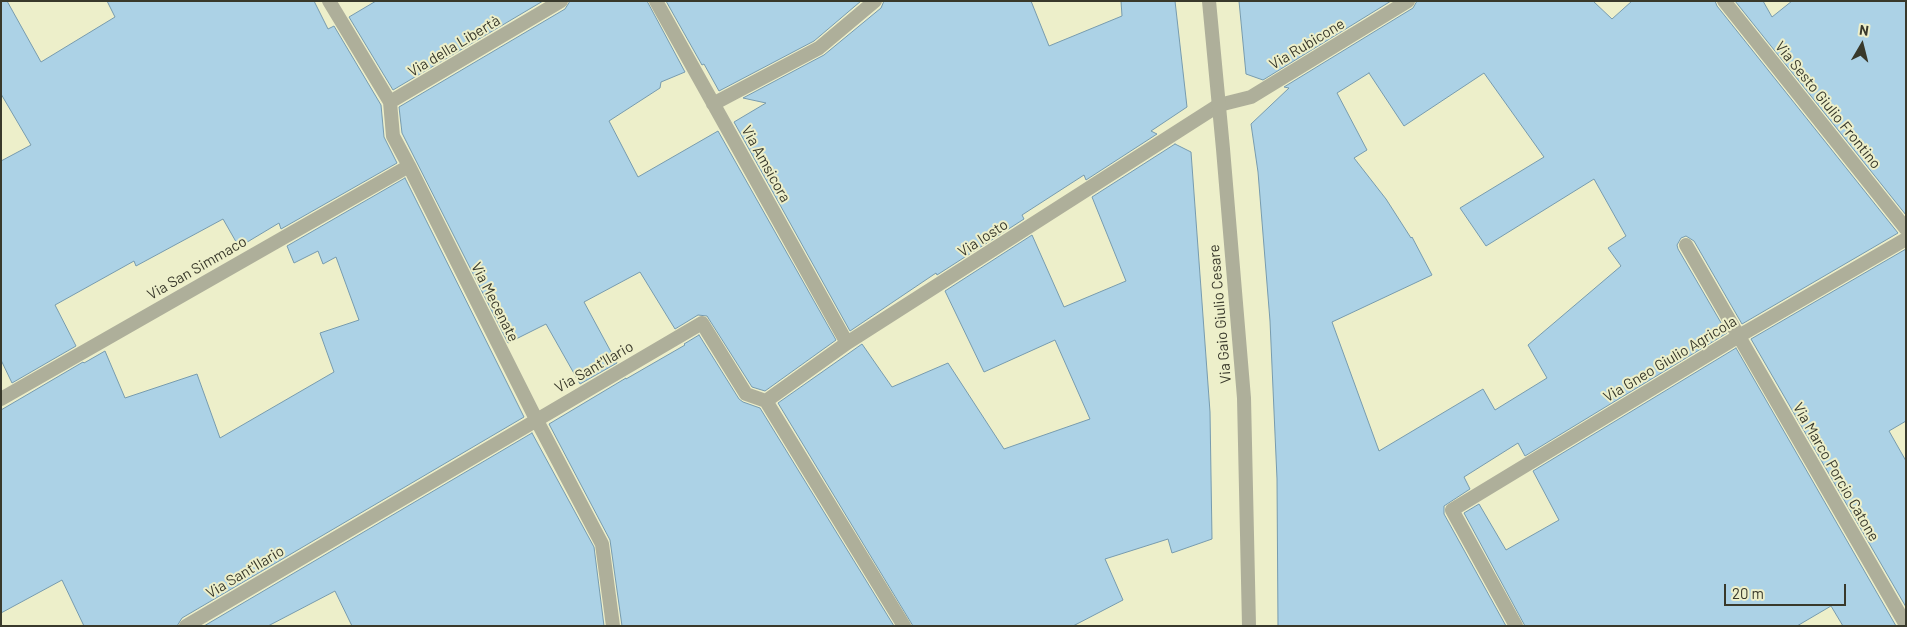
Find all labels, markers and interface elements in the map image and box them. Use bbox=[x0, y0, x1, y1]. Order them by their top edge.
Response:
street label: Via della Libertà bbox=[405, 11, 503, 81]
street label: Via Rubicone bbox=[1266, 15, 1348, 73]
north arrow bbox=[1837, 20, 1887, 70]
text: N bbox=[1858, 21, 1870, 39]
street label: Via Sesto Giulio Frontino bbox=[1771, 38, 1885, 172]
street label: Via Amsicora bbox=[738, 123, 794, 205]
street label: Via Iosto bbox=[955, 215, 1011, 261]
street label: Via San Simmaco bbox=[144, 232, 250, 304]
street label: Via Gaio Giulio Cesare bbox=[1205, 244, 1235, 384]
street label: Via Mecenate bbox=[467, 259, 523, 345]
street label: Via Gneo Giulio Agricola bbox=[1600, 312, 1740, 406]
street label: Via Sant'Ilario bbox=[552, 337, 636, 397]
street label: Via Marco Porcio Catone bbox=[1789, 400, 1883, 544]
street label: Via Sant'Ilario bbox=[203, 542, 287, 602]
scale bar bbox=[1727, 574, 1850, 606]
text: 20 m bbox=[1732, 584, 1764, 602]

